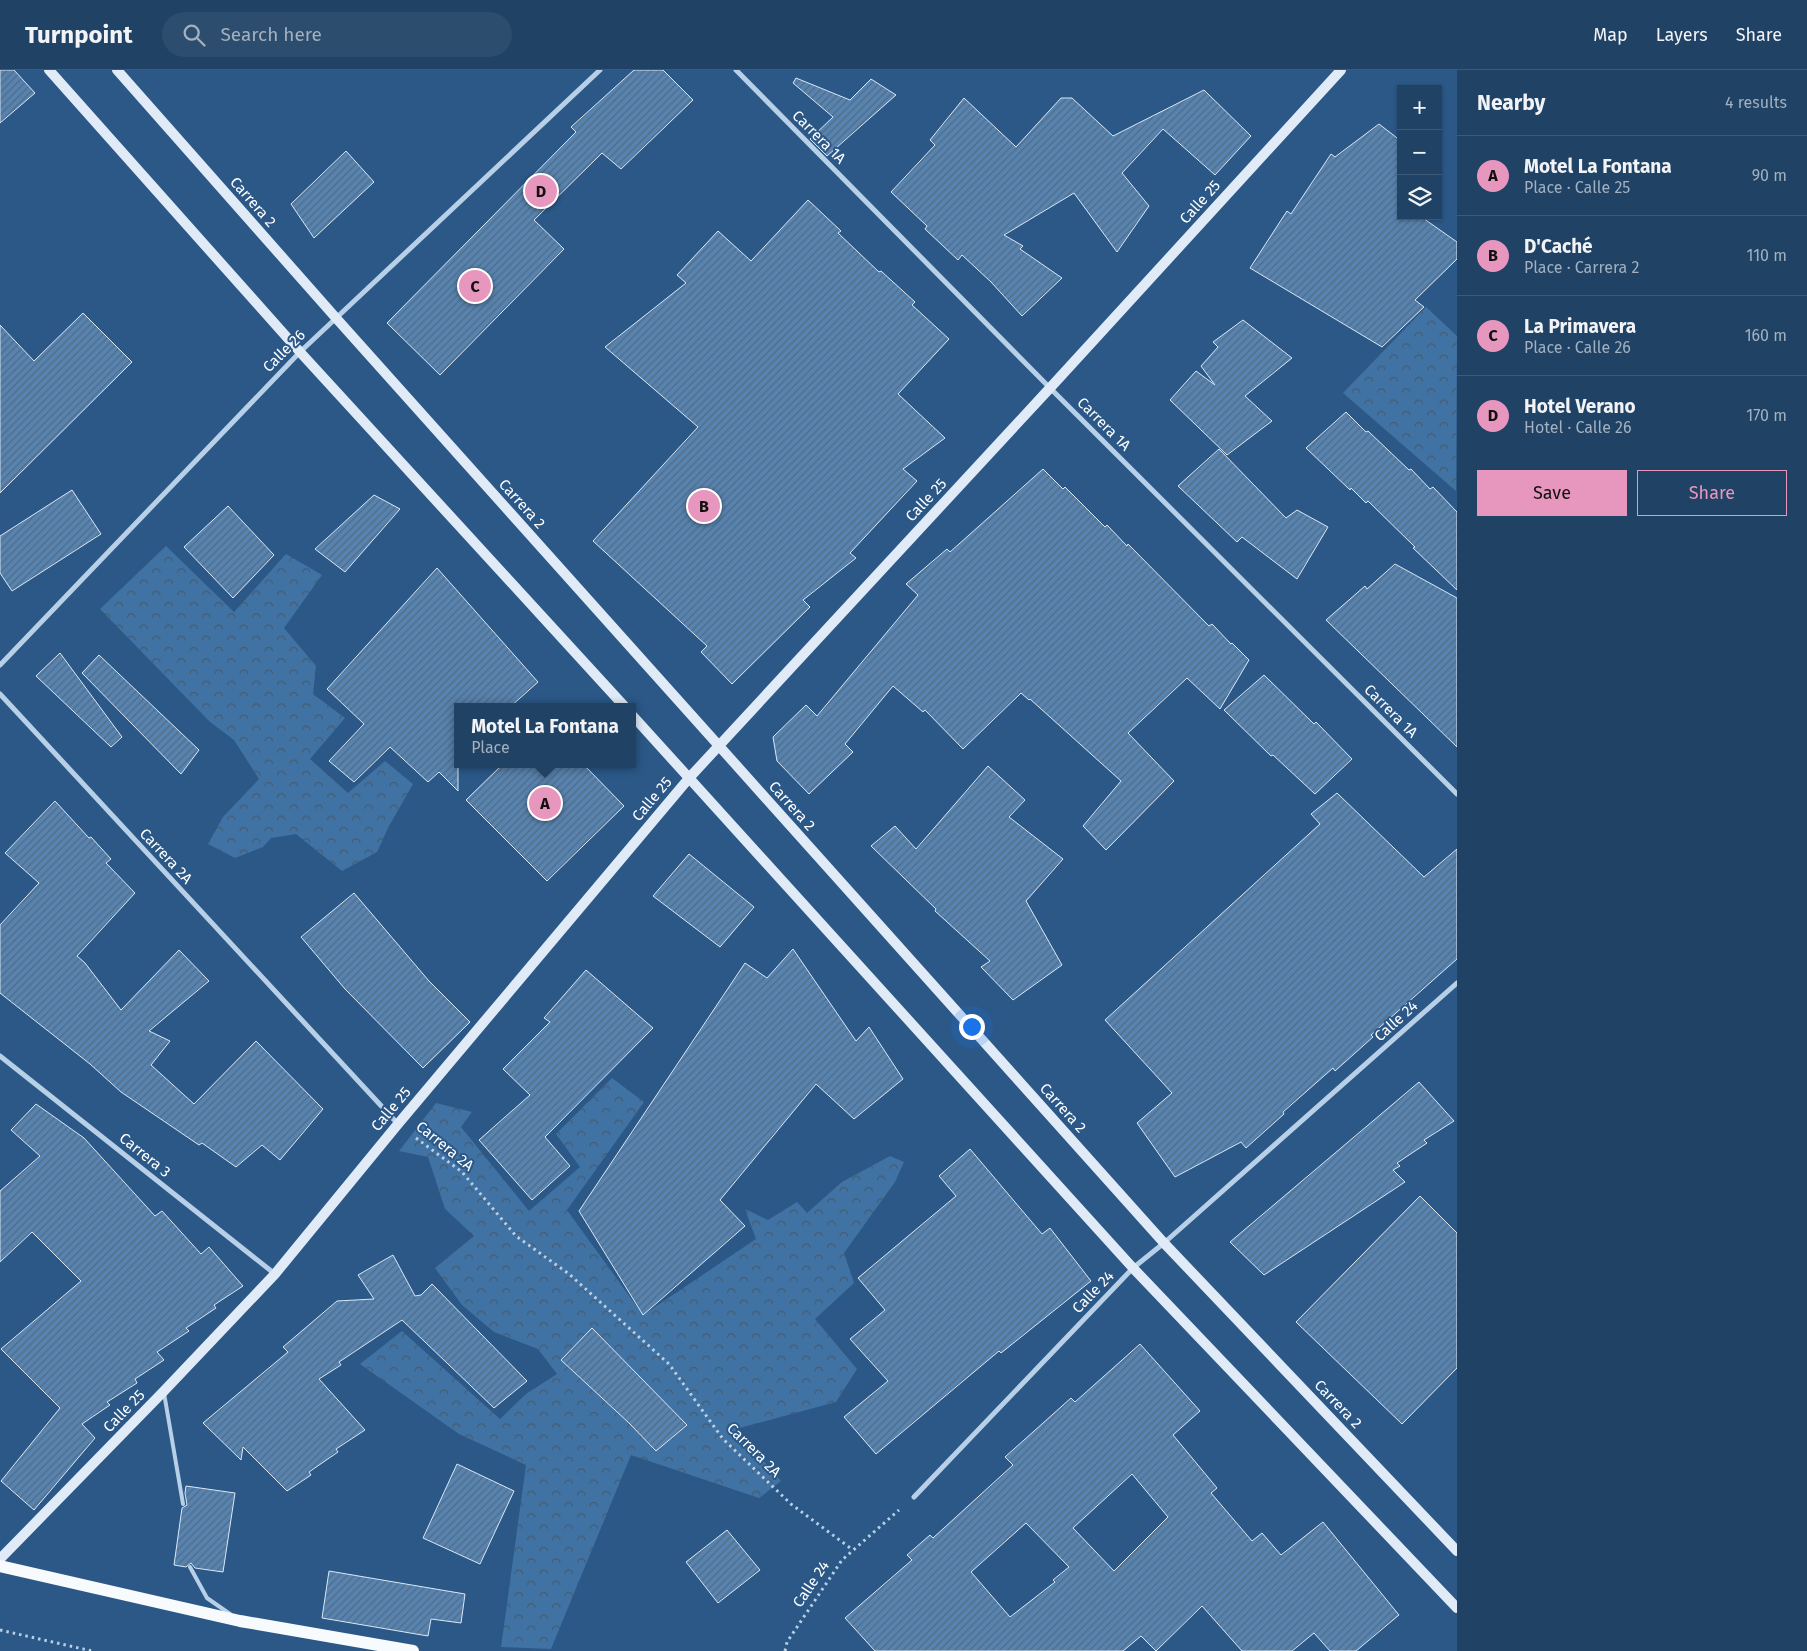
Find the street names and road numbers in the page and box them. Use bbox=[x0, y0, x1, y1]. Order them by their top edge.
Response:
street label: Carrera 1A bbox=[789, 107, 850, 168]
street label: Carrera 2 bbox=[226, 173, 280, 231]
street label: Calle 25 bbox=[1176, 177, 1224, 227]
street label: Calle 26 bbox=[259, 326, 309, 376]
street label: Carrera 1A bbox=[1074, 394, 1135, 455]
street label: Carrera 2 bbox=[495, 475, 549, 533]
street label: Calle 25 bbox=[902, 475, 950, 525]
street label: Carrera 1A bbox=[1361, 681, 1422, 742]
street label: Calle 25 bbox=[628, 773, 676, 825]
street label: Carrera 2 bbox=[765, 777, 819, 835]
street label: Carrera 2A bbox=[136, 825, 196, 888]
street label: Calle 24 bbox=[1371, 997, 1421, 1045]
street label: Carrera 2 bbox=[1036, 1079, 1090, 1137]
street label: Calle 25 bbox=[367, 1083, 415, 1135]
street label: Carrera 2A bbox=[412, 1117, 478, 1175]
street label: Carrera 3 bbox=[116, 1129, 174, 1181]
street label: Calle 24 bbox=[1068, 1267, 1118, 1317]
street label: Carrera 2 bbox=[1310, 1376, 1366, 1432]
street label: Calle 25 bbox=[99, 1386, 149, 1436]
street label: Carrera 2A bbox=[723, 1419, 785, 1481]
street label: Calle 24 bbox=[789, 1557, 833, 1611]

